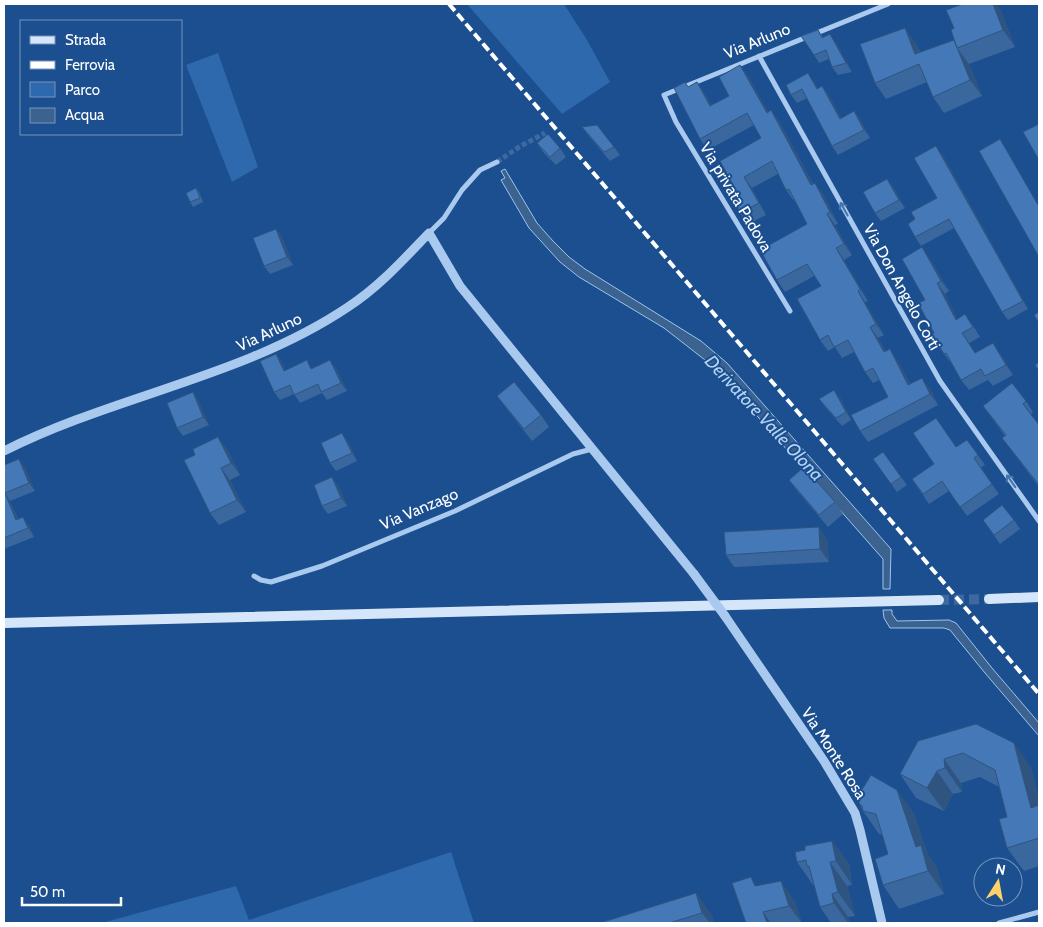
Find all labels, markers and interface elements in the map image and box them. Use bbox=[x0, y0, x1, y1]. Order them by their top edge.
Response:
street label: Via Arluno bbox=[721, 19, 793, 63]
legend bbox=[20, 20, 182, 135]
text: Strada bbox=[65, 31, 107, 49]
text: Ferrovia bbox=[65, 56, 116, 74]
text: Parco bbox=[65, 81, 100, 99]
text: Acqua bbox=[65, 106, 105, 124]
street label: Via privata Padova bbox=[696, 139, 776, 255]
one-way arrow bbox=[839, 201, 849, 216]
street label: Via Don Angelo Corti bbox=[859, 221, 945, 353]
street label: Via Arluno bbox=[233, 309, 305, 355]
water label: Derivatore Valle Olona bbox=[700, 351, 828, 485]
one-way arrow bbox=[1006, 474, 1016, 488]
street label: Via Vanzago bbox=[377, 484, 461, 534]
street label: Via Monte Rosa bbox=[797, 704, 871, 803]
north arrow bbox=[973, 857, 1023, 907]
text: N bbox=[994, 859, 1007, 879]
scale bar bbox=[22, 874, 121, 906]
text: 50 m bbox=[30, 883, 65, 901]

